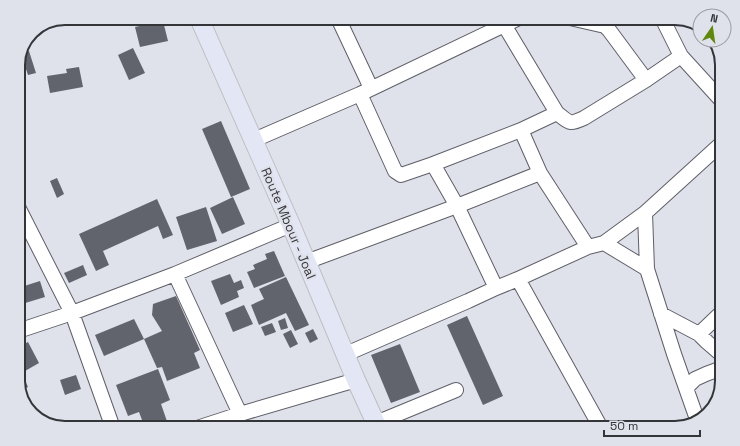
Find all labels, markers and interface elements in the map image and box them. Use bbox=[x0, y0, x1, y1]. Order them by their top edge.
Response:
north arrow bbox=[692, 8, 732, 48]
text: N bbox=[709, 11, 719, 26]
street label: Route Mbour - Joal bbox=[257, 165, 320, 281]
scale bar bbox=[604, 412, 700, 438]
text: 50 m bbox=[610, 418, 638, 434]

